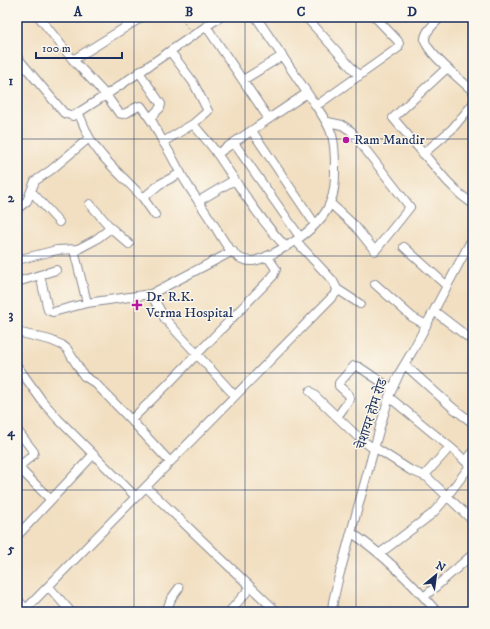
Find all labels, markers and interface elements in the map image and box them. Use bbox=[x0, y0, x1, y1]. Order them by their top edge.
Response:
text: A bbox=[73, 4, 83, 20]
text: B bbox=[185, 4, 193, 20]
text: C bbox=[297, 4, 306, 20]
text: D bbox=[407, 4, 417, 20]
scale bar bbox=[36, 34, 122, 60]
text: 100 m bbox=[42, 41, 71, 56]
text: 1 bbox=[9, 73, 14, 89]
place label: Ram Mandir bbox=[354, 131, 425, 149]
marker: Ram Mandir bbox=[341, 135, 351, 145]
text: 2 bbox=[8, 190, 15, 206]
place label: Dr. R.K. Verma Hospital bbox=[145, 288, 234, 322]
marker: Dr. R.K. Verma Hospital bbox=[131, 299, 143, 311]
text: 3 bbox=[9, 307, 14, 323]
street label: चेशायर होम रोड bbox=[351, 375, 392, 453]
text: 4 bbox=[6, 424, 15, 441]
text: 5 bbox=[7, 541, 15, 557]
north arrow bbox=[416, 555, 456, 595]
text: N bbox=[433, 559, 448, 575]

